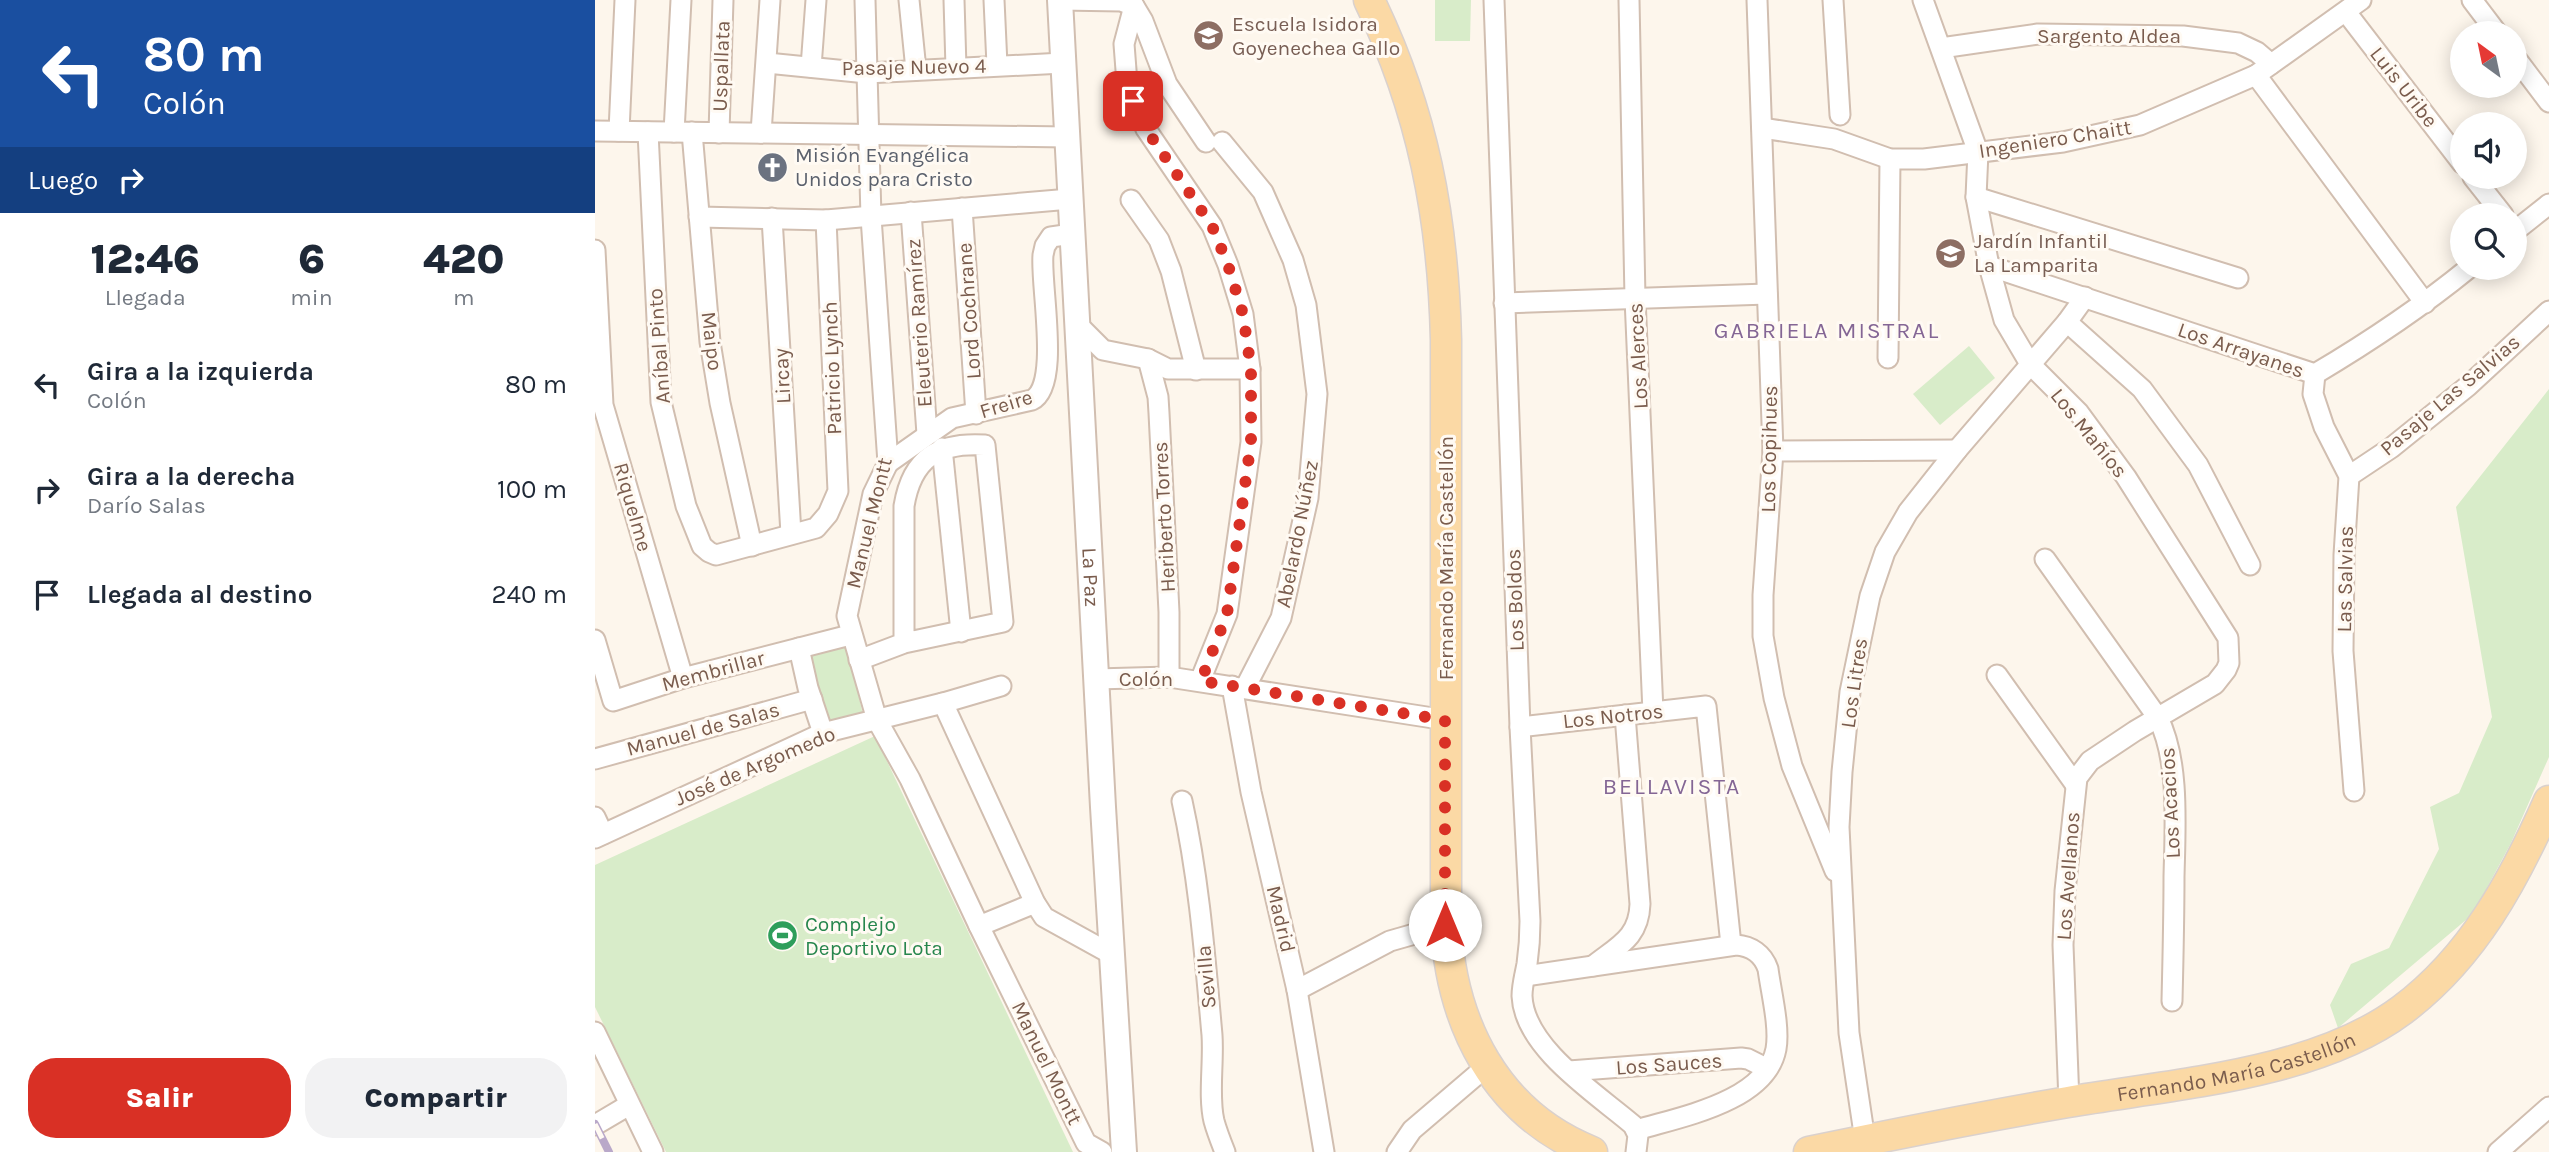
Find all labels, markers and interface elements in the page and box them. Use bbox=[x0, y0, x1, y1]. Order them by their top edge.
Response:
place label: Escuela Isidora Goyenechea Gallo bbox=[1232, 12, 1400, 60]
school or university icon: Escuela Isidora Goyenechea Gallo bbox=[1192, 19, 1226, 53]
street label: Uspallata bbox=[707, 20, 735, 112]
north arrow bbox=[2450, 21, 2527, 98]
map controls bbox=[2450, 21, 2527, 280]
street label: Sargento Aldea bbox=[2037, 24, 2181, 48]
text: 80 m bbox=[143, 26, 265, 83]
icon: left bbox=[28, 28, 119, 119]
street label: Luis Uribe bbox=[2365, 42, 2443, 132]
street label: Pasaje Nuevo 4 bbox=[841, 54, 987, 80]
pin bbox=[1103, 71, 1163, 131]
icon: arrive bbox=[1114, 82, 1152, 120]
text: Colón bbox=[143, 85, 226, 122]
button: sound bbox=[2450, 112, 2527, 189]
street label: Ingeniero Chaitt bbox=[1977, 115, 2133, 163]
place label: Misión Evangélica Unidos para Cristo bbox=[795, 143, 973, 191]
church icon: Misión Evangélica Unidos para Cristo bbox=[755, 150, 789, 184]
icon: right bbox=[112, 161, 150, 199]
text: Luego bbox=[28, 165, 98, 196]
button: search bbox=[2450, 203, 2527, 280]
place label: Jardín Infantil La Lamparita bbox=[1974, 229, 2108, 277]
text: 12:46 bbox=[90, 234, 200, 284]
text: 6 bbox=[298, 234, 325, 284]
text: 420 bbox=[423, 234, 505, 284]
school or university icon: Jardín Infantil La Lamparita bbox=[1934, 236, 1968, 270]
street label: Eleuterio Ramírez bbox=[901, 238, 937, 408]
street label: Lord Cochrane bbox=[952, 242, 986, 380]
text: Llegada bbox=[105, 284, 186, 311]
text: min bbox=[290, 284, 333, 311]
text: m bbox=[453, 284, 475, 311]
street label: Aníbal Pinto bbox=[643, 287, 675, 405]
street label: Patricio Lynch bbox=[818, 301, 846, 435]
street label: Los Alerces bbox=[1623, 302, 1653, 410]
street label: Maipo bbox=[696, 310, 728, 372]
district label: GABRIELA MISTRAL bbox=[1714, 317, 1940, 344]
street label: Los Arrayanes bbox=[2175, 317, 2307, 383]
street label: Pasaje Las Salvias bbox=[2375, 330, 2525, 460]
street label: Lircay bbox=[769, 347, 795, 405]
text: Gira a la izquierda bbox=[87, 356, 314, 387]
icon: left bbox=[28, 366, 66, 404]
text: 80 m bbox=[505, 369, 567, 400]
street label: Los Mañíos bbox=[2046, 383, 2132, 483]
street label: Freire bbox=[977, 385, 1035, 423]
street label: Los Copihues bbox=[1756, 385, 1782, 513]
text: Colón bbox=[87, 387, 147, 414]
street label: Fernando María Castellón bbox=[1434, 436, 1458, 680]
street label: Heriberto Torres bbox=[1148, 441, 1180, 593]
street label: Manuel Montt bbox=[841, 455, 897, 591]
street label: Abelardo Núñez bbox=[1271, 458, 1323, 610]
street label: Riquelme bbox=[609, 460, 657, 554]
text: Gira a la derecha bbox=[87, 461, 296, 492]
icon: right bbox=[28, 471, 66, 509]
text: 100 m bbox=[497, 474, 567, 505]
text: Darío Salas bbox=[87, 492, 206, 519]
street label: Las Salvias bbox=[2332, 525, 2358, 633]
street label: La Paz bbox=[1077, 547, 1104, 608]
street label: Los Boldos bbox=[1501, 548, 1529, 652]
icon: arrive bbox=[28, 576, 66, 614]
text: Llegada al destino bbox=[87, 579, 313, 610]
text: 240 m bbox=[491, 579, 567, 610]
street label: Los Litres bbox=[1836, 636, 1872, 730]
street label: Membrillar bbox=[659, 646, 767, 696]
street label: Colón bbox=[1119, 667, 1173, 691]
street label: Manuel de Salas bbox=[624, 697, 782, 761]
street label: Los Notros bbox=[1561, 699, 1665, 733]
street label: José de Argomedo bbox=[671, 721, 839, 811]
street label: Los Acacios bbox=[2155, 747, 2185, 859]
district label: BELLAVISTA bbox=[1603, 773, 1741, 800]
street label: Los Avellanos bbox=[2052, 811, 2084, 941]
street label: Madrid bbox=[1262, 883, 1300, 955]
position arrow bbox=[1408, 888, 1482, 962]
place label: Complejo Deportivo Lota bbox=[805, 912, 943, 960]
sports icon: Complejo Deportivo Lota bbox=[765, 919, 799, 953]
street label: Sevilla bbox=[1191, 944, 1221, 1010]
street label: Manuel Montt bbox=[1007, 997, 1087, 1129]
street label: Fernando María Castellón bbox=[2115, 1027, 2359, 1106]
street label: Los Sauces bbox=[1615, 1048, 1723, 1080]
button: Salir bbox=[28, 1058, 291, 1138]
button: Compartir bbox=[305, 1058, 567, 1138]

